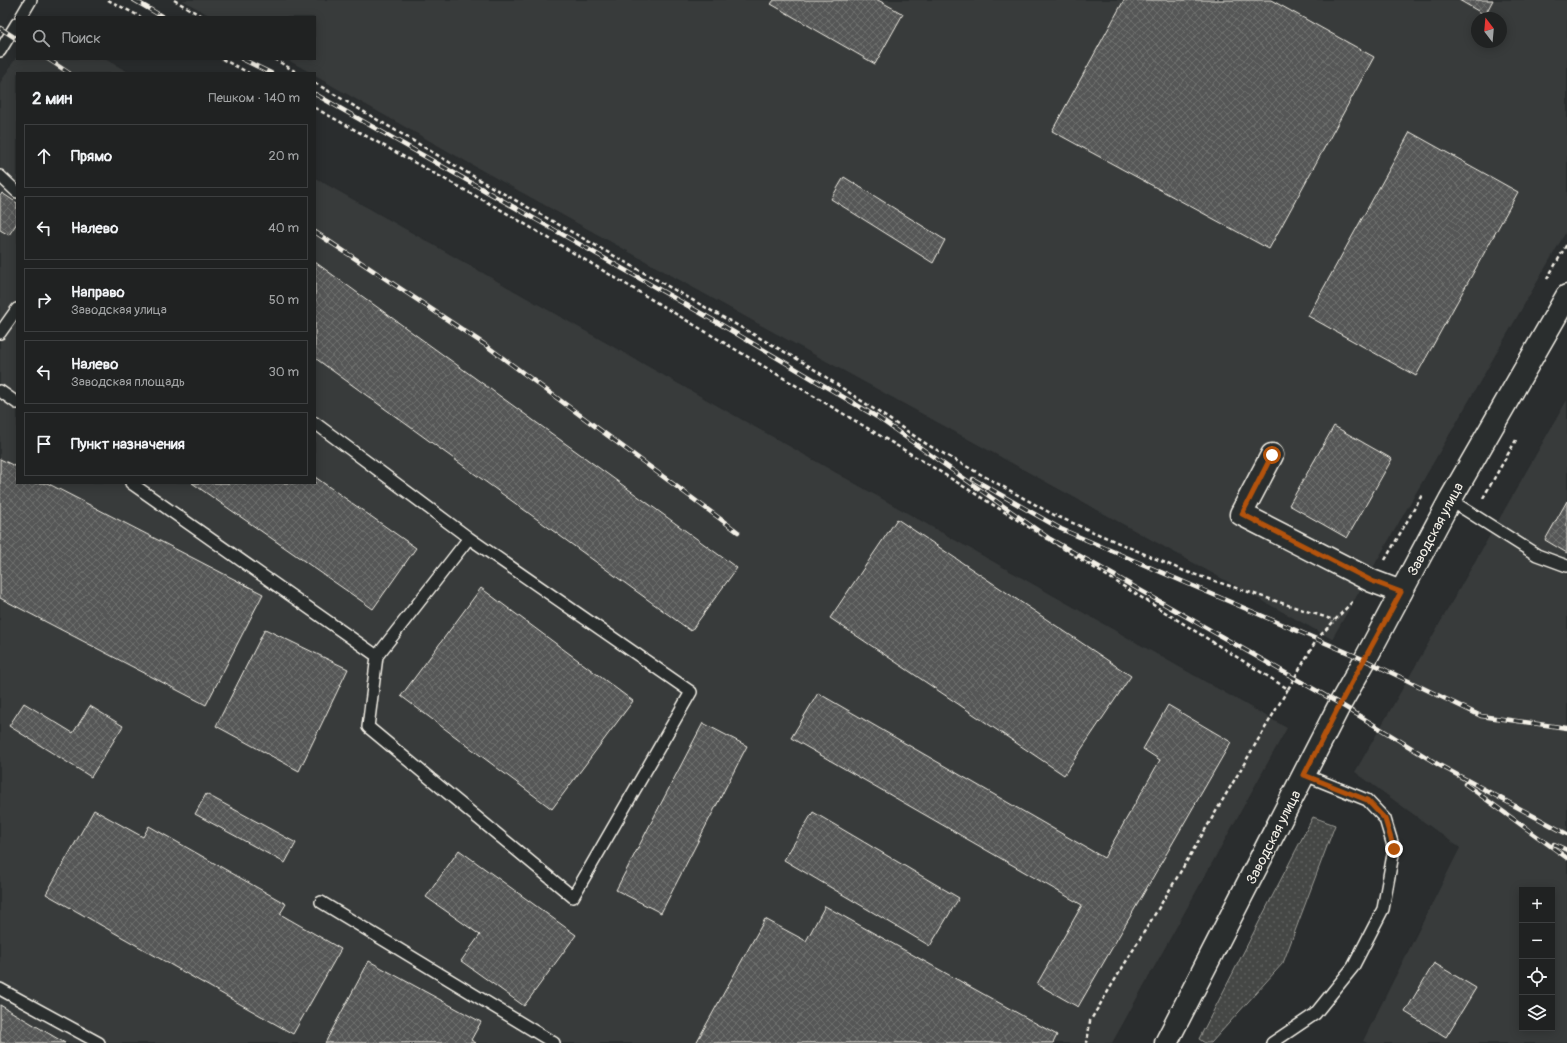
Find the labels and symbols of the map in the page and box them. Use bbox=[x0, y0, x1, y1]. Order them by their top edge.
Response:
north arrow bbox=[1471, 12, 1507, 48]
route start bbox=[1263, 446, 1281, 464]
street label: Заводская улица bbox=[1404, 480, 1467, 579]
street label: Заводская улица bbox=[1242, 787, 1304, 887]
route end bbox=[1385, 840, 1403, 858]

